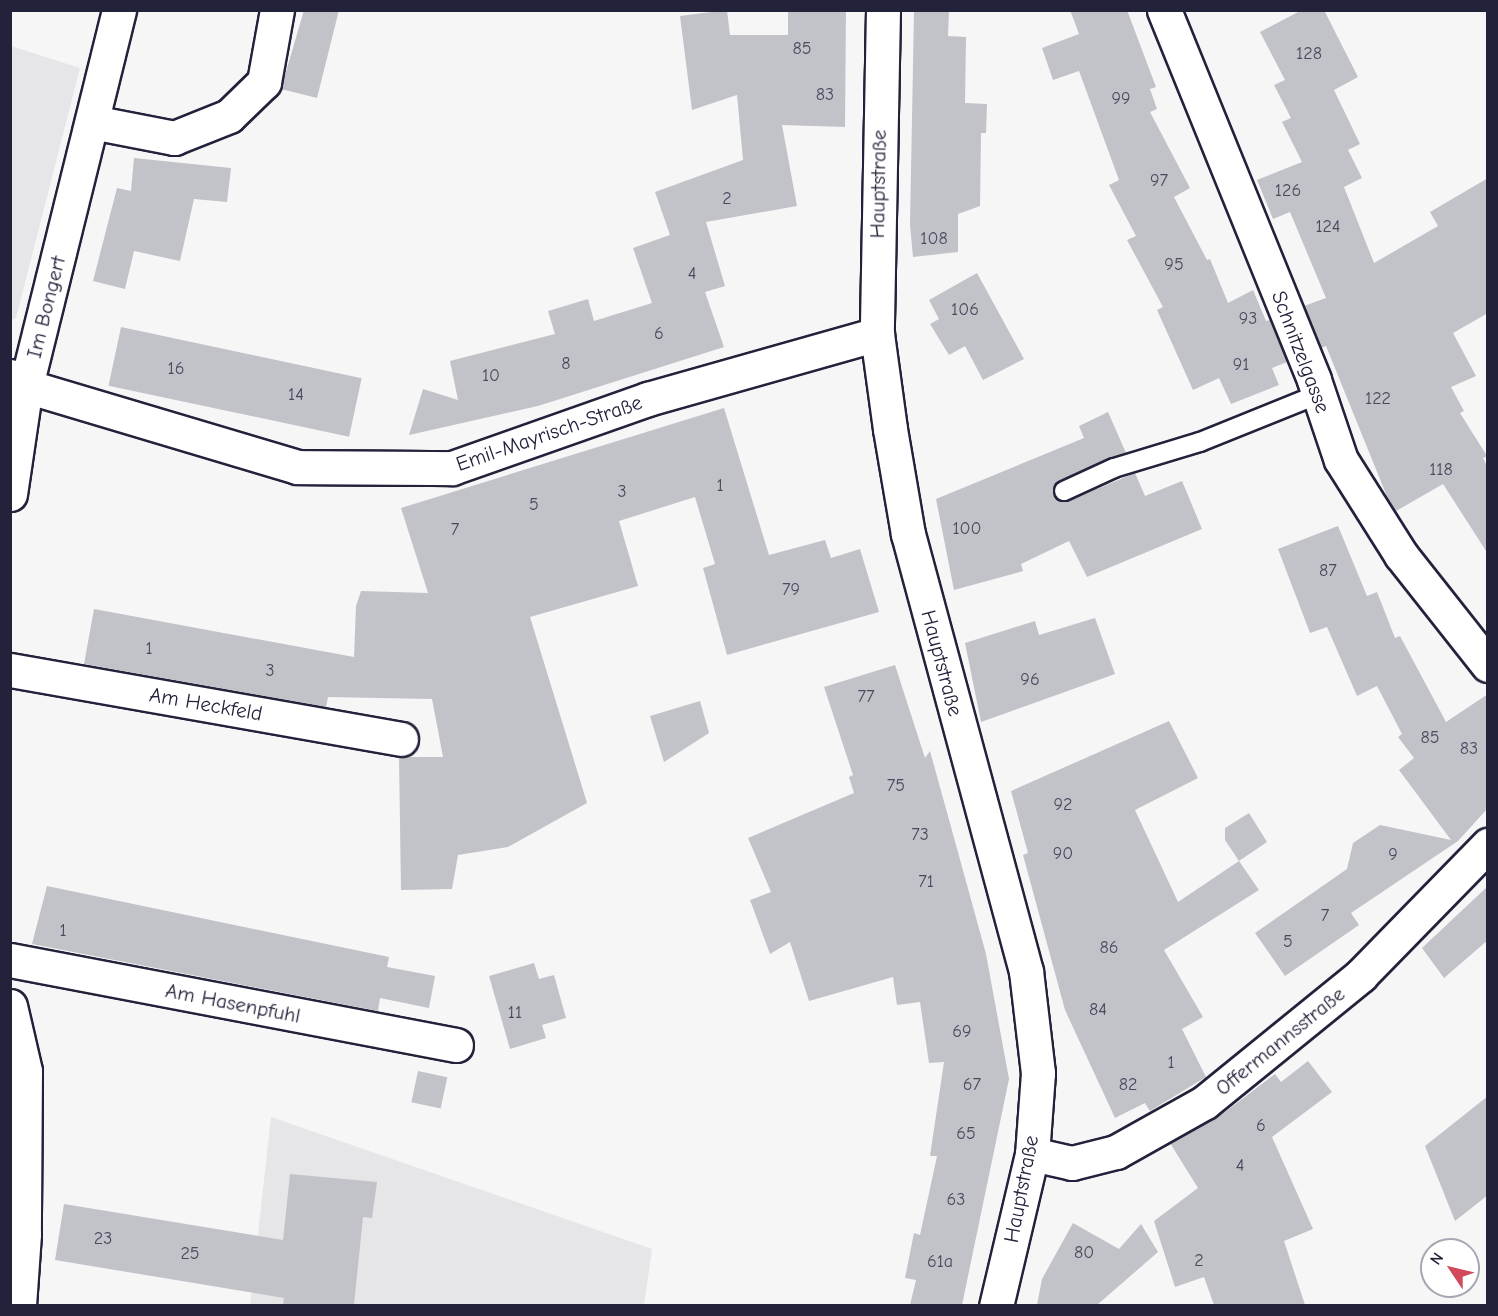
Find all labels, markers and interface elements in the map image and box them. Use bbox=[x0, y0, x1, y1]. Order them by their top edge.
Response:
house number: 85 bbox=[792, 38, 812, 60]
house number: 128 bbox=[1296, 43, 1322, 65]
house number: 83 bbox=[816, 84, 834, 106]
house number: 99 bbox=[1111, 88, 1131, 110]
street label: Hauptstraße bbox=[864, 129, 892, 239]
house number: 97 bbox=[1150, 170, 1168, 192]
house number: 126 bbox=[1275, 180, 1301, 202]
house number: 2 bbox=[722, 188, 732, 210]
house number: 124 bbox=[1315, 216, 1341, 238]
house number: 108 bbox=[920, 228, 948, 250]
street label: Im Bongert bbox=[21, 253, 71, 361]
house number: 95 bbox=[1164, 254, 1184, 276]
house number: 4 bbox=[688, 263, 696, 285]
street label: Schnitzelgasse bbox=[1266, 287, 1336, 417]
house number: 106 bbox=[951, 299, 979, 321]
house number: 93 bbox=[1239, 308, 1257, 330]
house number: 6 bbox=[654, 323, 664, 345]
house number: 8 bbox=[561, 353, 571, 375]
house number: 91 bbox=[1233, 354, 1249, 376]
house number: 16 bbox=[168, 358, 184, 380]
house number: 10 bbox=[482, 365, 500, 387]
house number: 14 bbox=[288, 384, 304, 406]
house number: 122 bbox=[1365, 388, 1391, 410]
street label: Emil-Mayrisch-Straße bbox=[453, 389, 645, 477]
house number: 118 bbox=[1429, 459, 1453, 481]
house number: 1 bbox=[716, 475, 724, 497]
house number: 3 bbox=[617, 481, 627, 503]
house number: 5 bbox=[529, 494, 539, 516]
house number: 100 bbox=[952, 518, 982, 540]
house number: 7 bbox=[451, 519, 459, 541]
house number: 87 bbox=[1319, 560, 1337, 582]
house number: 79 bbox=[782, 579, 800, 601]
street label: Hauptstraße bbox=[916, 607, 968, 719]
house number: 1 bbox=[145, 638, 153, 660]
house number: 3 bbox=[265, 660, 275, 682]
house number: 96 bbox=[1020, 669, 1040, 691]
street label: Am Heckfeld bbox=[148, 682, 264, 726]
house number: 77 bbox=[857, 686, 875, 708]
house number: 85 bbox=[1420, 727, 1440, 749]
house number: 83 bbox=[1460, 738, 1478, 760]
house number: 75 bbox=[887, 775, 905, 797]
house number: 92 bbox=[1054, 794, 1072, 816]
house number: 73 bbox=[911, 824, 929, 846]
house number: 90 bbox=[1053, 843, 1073, 865]
house number: 9 bbox=[1388, 844, 1398, 866]
house number: 71 bbox=[918, 871, 934, 893]
house number: 7 bbox=[1321, 905, 1329, 927]
house number: 1 bbox=[59, 920, 67, 942]
house number: 5 bbox=[1283, 931, 1293, 953]
house number: 86 bbox=[1099, 937, 1119, 959]
street label: Am Hasenpfuhl bbox=[163, 978, 303, 1028]
street label: Offermannsstraße bbox=[1210, 981, 1350, 1101]
house number: 84 bbox=[1089, 999, 1107, 1021]
house number: 11 bbox=[508, 1002, 522, 1024]
house number: 69 bbox=[952, 1021, 972, 1043]
house number: 1 bbox=[1167, 1052, 1175, 1074]
house number: 67 bbox=[963, 1074, 981, 1096]
house number: 82 bbox=[1119, 1074, 1137, 1096]
house number: 6 bbox=[1256, 1115, 1266, 1137]
house number: 65 bbox=[956, 1123, 976, 1145]
street label: Hauptstraße bbox=[998, 1133, 1044, 1245]
house number: 4 bbox=[1236, 1155, 1244, 1177]
house number: 63 bbox=[947, 1189, 965, 1211]
house number: 23 bbox=[94, 1228, 112, 1250]
north arrow bbox=[1420, 1238, 1480, 1298]
house number: 80 bbox=[1074, 1242, 1094, 1264]
house number: 25 bbox=[180, 1243, 200, 1265]
text: N bbox=[1427, 1249, 1447, 1268]
house number: 2 bbox=[1194, 1250, 1204, 1272]
house number: 61a bbox=[927, 1251, 953, 1273]

